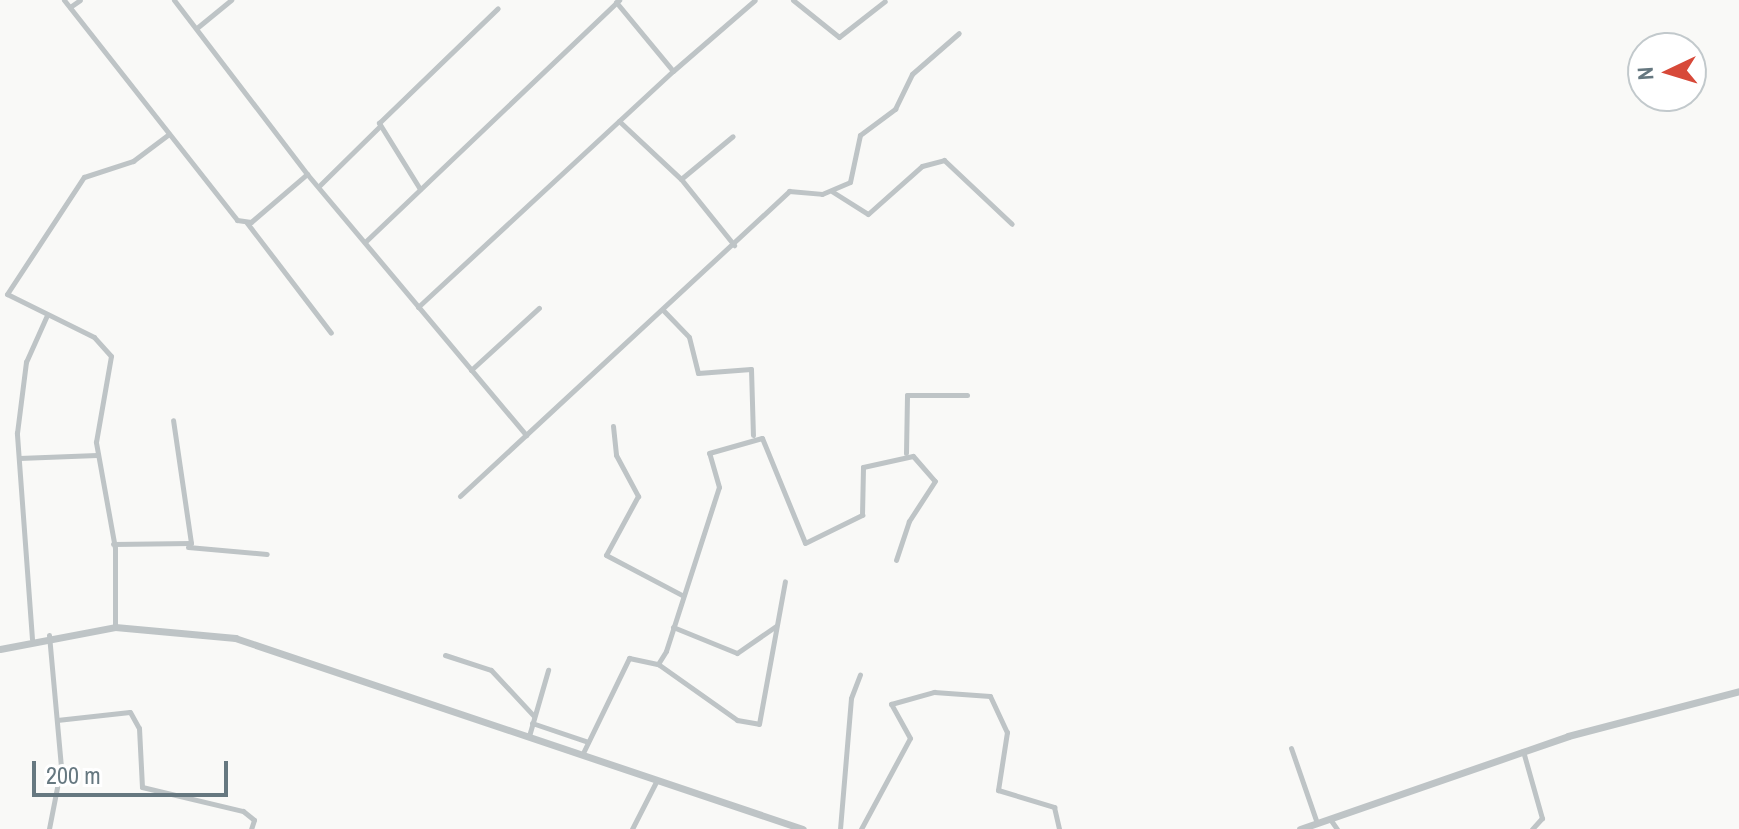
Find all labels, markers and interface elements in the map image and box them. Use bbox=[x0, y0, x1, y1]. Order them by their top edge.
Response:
north arrow bbox=[1627, 32, 1707, 112]
text: N bbox=[1630, 66, 1660, 81]
scale bar bbox=[36, 745, 232, 795]
text: 200 m bbox=[46, 759, 101, 791]

